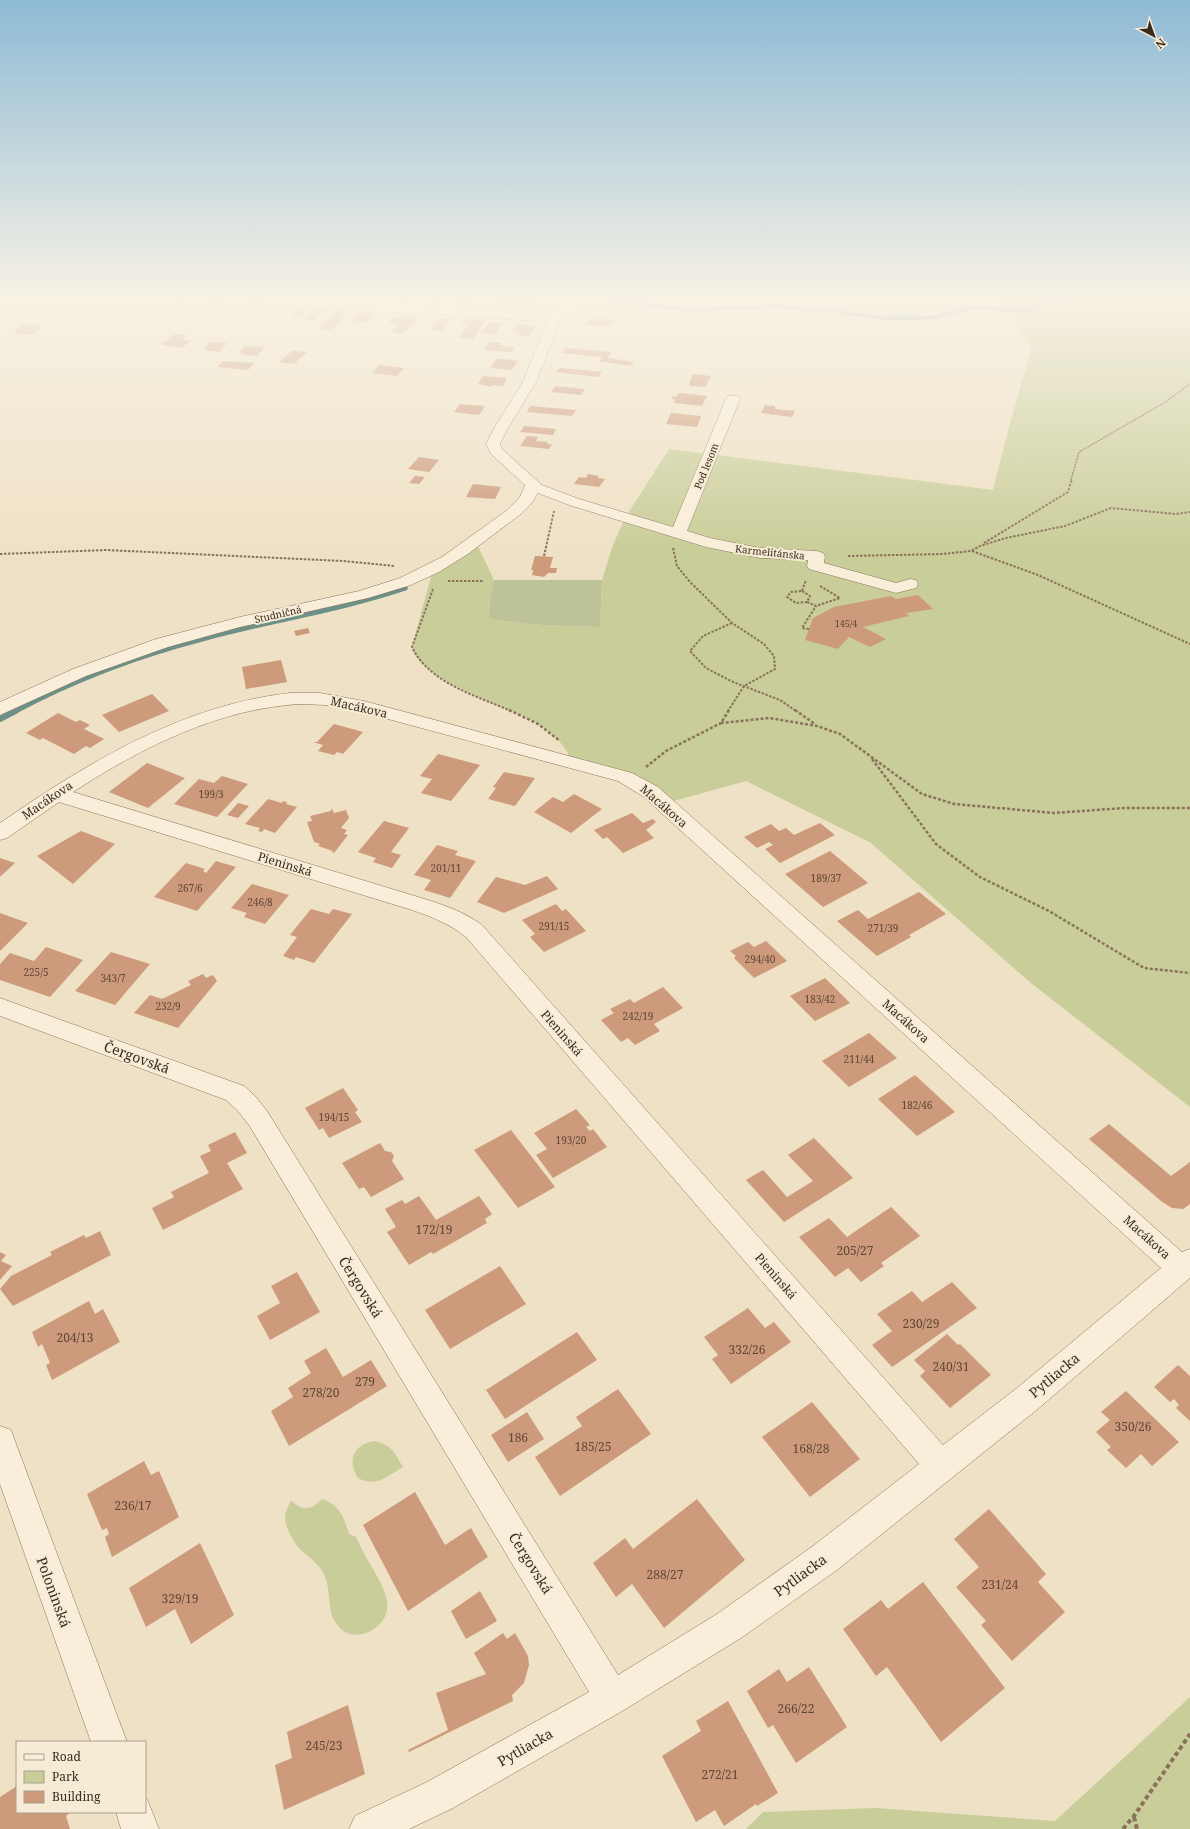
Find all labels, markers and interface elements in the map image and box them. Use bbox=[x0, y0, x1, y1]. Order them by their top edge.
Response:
north arrow bbox=[1134, 16, 1174, 56]
text: N bbox=[1152, 35, 1169, 53]
street label: Pod lesom bbox=[690, 440, 722, 491]
street label: Karmelitánska bbox=[734, 541, 806, 563]
street label: Studničná bbox=[253, 602, 303, 626]
house number: 145/4 bbox=[835, 617, 857, 630]
street label: Macákova bbox=[329, 692, 389, 722]
street label: Macákova bbox=[18, 777, 76, 823]
street label: Macákova bbox=[637, 781, 692, 832]
house number: 199/3 bbox=[198, 787, 224, 801]
street label: Pieninská bbox=[256, 848, 314, 880]
house number: 201/11 bbox=[431, 861, 461, 875]
house number: 189/37 bbox=[811, 871, 842, 885]
house number: 267/6 bbox=[177, 881, 203, 895]
house number: 246/8 bbox=[247, 895, 273, 909]
house number: 291/15 bbox=[539, 919, 569, 933]
house number: 271/39 bbox=[868, 921, 898, 935]
house number: 294/40 bbox=[745, 952, 776, 966]
house number: 225/5 bbox=[23, 965, 49, 979]
house number: 343/7 bbox=[100, 971, 126, 985]
house number: 183/42 bbox=[805, 992, 835, 1006]
street label: Macákova bbox=[879, 995, 933, 1047]
house number: 232/9 bbox=[155, 999, 181, 1013]
street label: Pieninská bbox=[537, 1006, 587, 1060]
house number: 242/19 bbox=[623, 1009, 653, 1023]
street label: Čergovská bbox=[101, 1036, 173, 1078]
house number: 211/44 bbox=[844, 1052, 875, 1066]
house number: 182/46 bbox=[902, 1098, 933, 1112]
house number: 194/15 bbox=[319, 1110, 349, 1124]
house number: 193/20 bbox=[556, 1133, 587, 1147]
street label: Macákova bbox=[1120, 1211, 1174, 1263]
house number: 172/19 bbox=[416, 1221, 453, 1238]
house number: 205/27 bbox=[837, 1242, 874, 1259]
street label: Pieninská bbox=[751, 1249, 801, 1303]
street label: Čergovská bbox=[335, 1253, 387, 1321]
house number: 230/29 bbox=[903, 1315, 940, 1332]
house number: 204/13 bbox=[57, 1329, 94, 1346]
house number: 332/26 bbox=[729, 1341, 766, 1358]
street label: Pytliacka bbox=[1025, 1348, 1084, 1402]
house number: 240/31 bbox=[933, 1358, 970, 1375]
house number: 279 bbox=[355, 1373, 375, 1390]
house number: 278/20 bbox=[303, 1384, 340, 1401]
house number: 350/26 bbox=[1115, 1418, 1152, 1435]
house number: 186 bbox=[508, 1429, 528, 1446]
house number: 185/25 bbox=[575, 1438, 612, 1455]
house number: 168/28 bbox=[793, 1440, 830, 1457]
house number: 236/17 bbox=[115, 1497, 152, 1514]
street label: Čergovská bbox=[505, 1529, 557, 1597]
street label: Pytliacka bbox=[770, 1549, 830, 1601]
street label: Poloninská bbox=[32, 1554, 76, 1630]
house number: 288/27 bbox=[647, 1566, 684, 1583]
house number: 231/24 bbox=[982, 1576, 1019, 1593]
house number: 329/19 bbox=[162, 1590, 199, 1607]
house number: 266/22 bbox=[778, 1700, 815, 1717]
street label: Pytliacka bbox=[494, 1723, 556, 1770]
house number: 245/23 bbox=[306, 1737, 343, 1754]
legend bbox=[16, 1741, 146, 1813]
text: Road bbox=[52, 1748, 82, 1765]
house number: 272/21 bbox=[702, 1766, 739, 1783]
text: Park bbox=[52, 1768, 80, 1785]
text: Building bbox=[52, 1788, 101, 1805]

